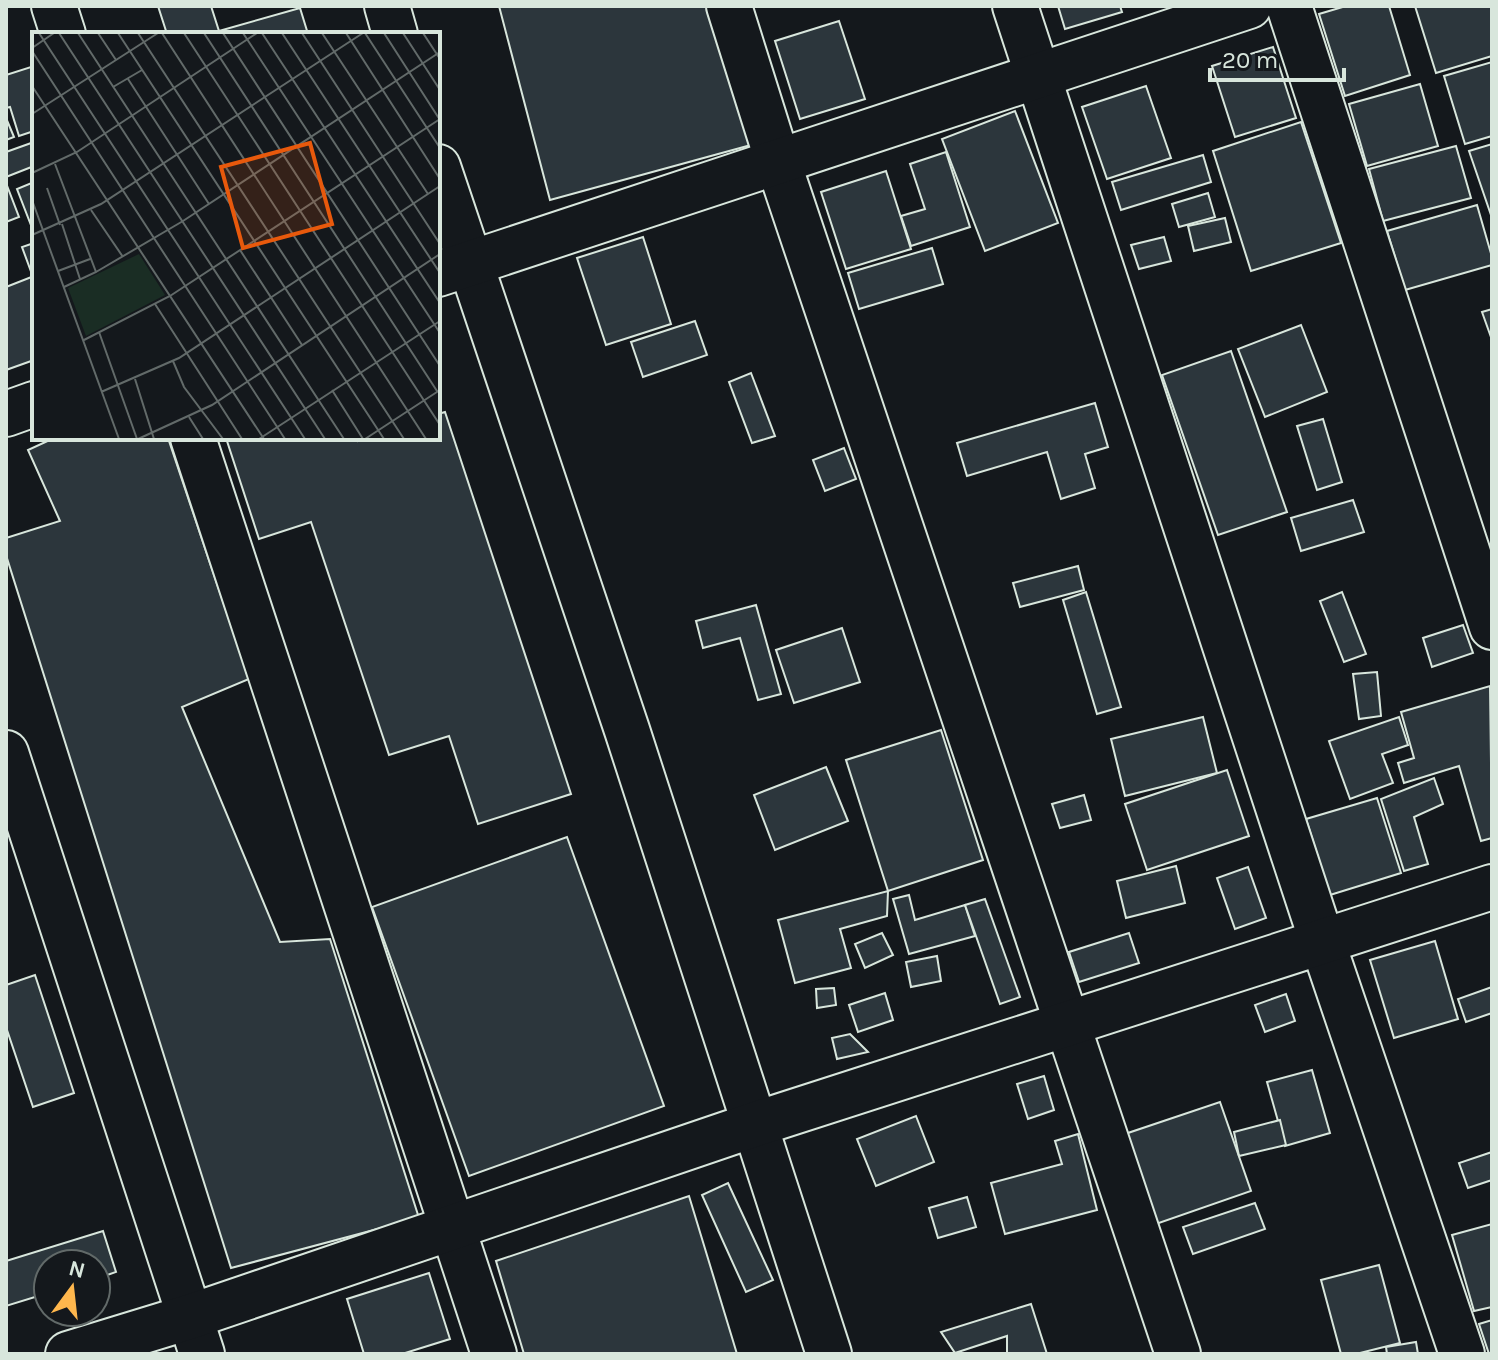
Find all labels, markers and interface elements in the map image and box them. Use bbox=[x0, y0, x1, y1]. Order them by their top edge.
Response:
inset map bbox=[32, 32, 440, 440]
scale bar bbox=[1210, 32, 1344, 82]
text: 20 m bbox=[1222, 46, 1278, 74]
north arrow bbox=[32, 1248, 112, 1328]
text: N bbox=[66, 1255, 88, 1284]

